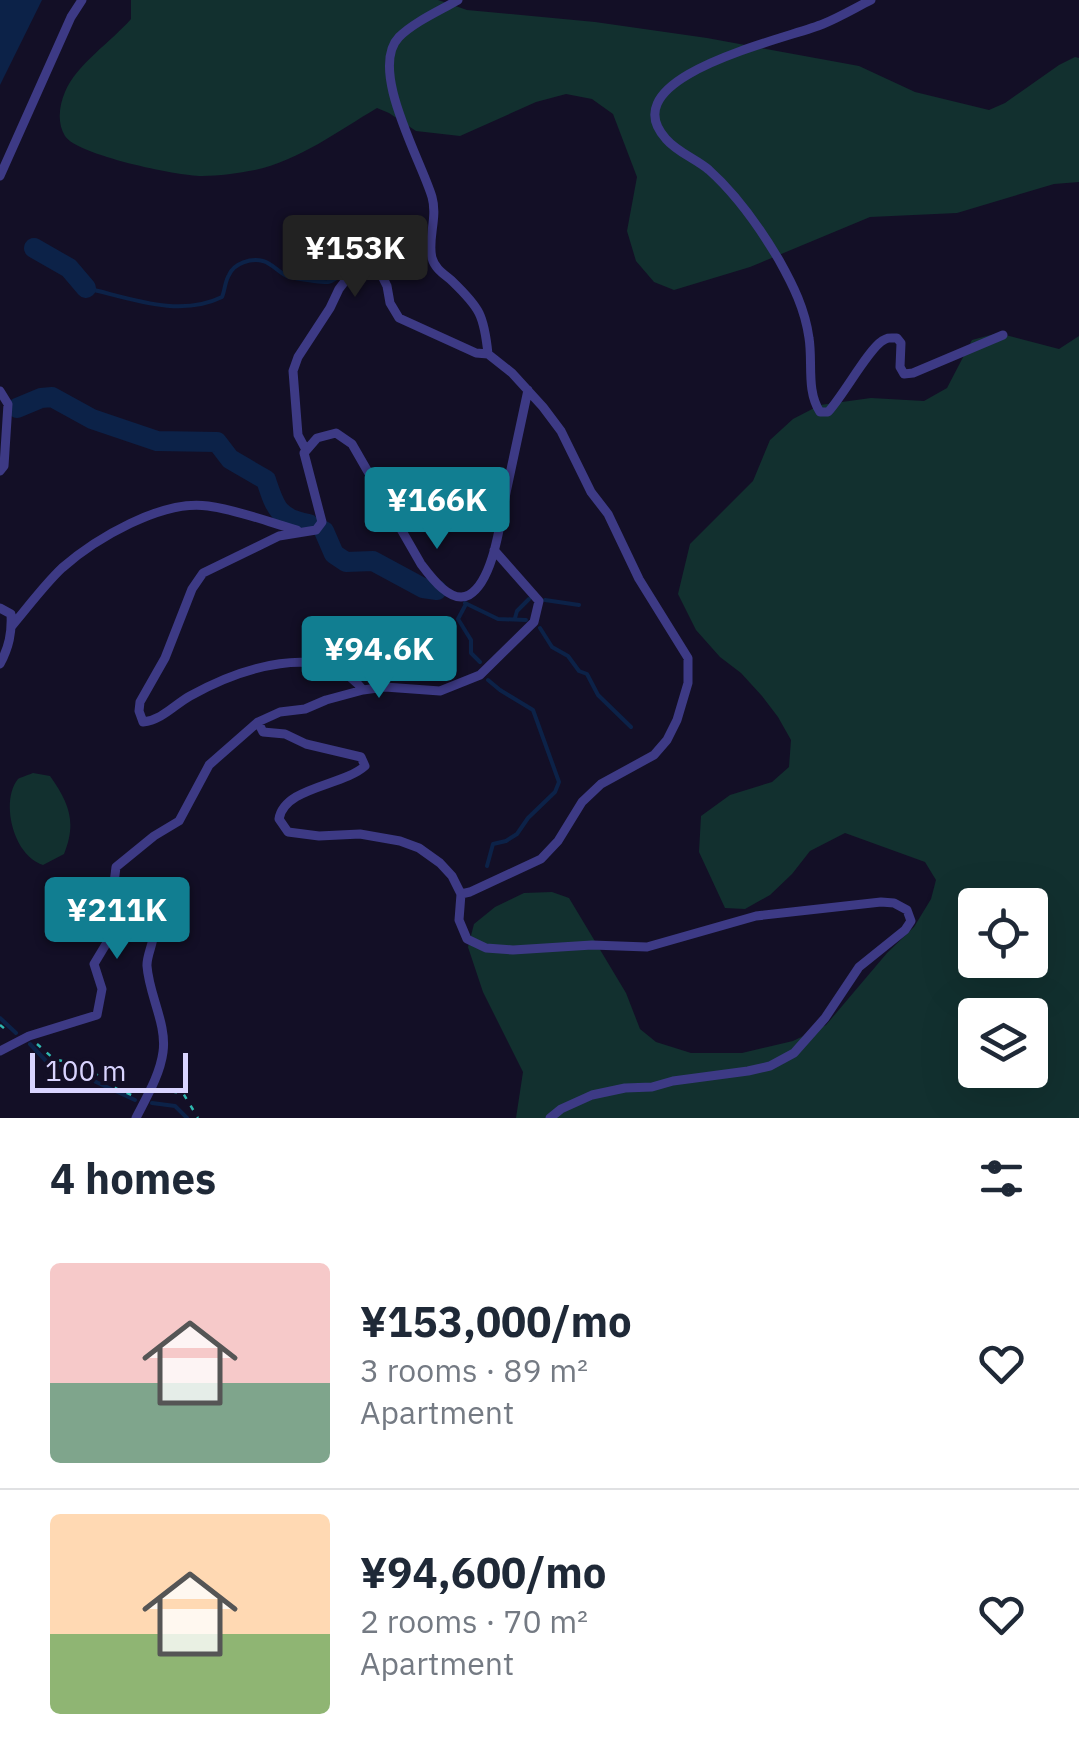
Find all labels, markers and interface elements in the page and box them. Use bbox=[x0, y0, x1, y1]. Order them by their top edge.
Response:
pin: ¥153K bbox=[285, 215, 425, 300]
text: ¥153K bbox=[305, 226, 405, 268]
pin: ¥166K bbox=[367, 467, 507, 552]
text: ¥166K bbox=[387, 478, 487, 520]
pin: ¥94.6K bbox=[298, 616, 460, 701]
text: ¥94.6K bbox=[324, 627, 434, 669]
pin: ¥211K bbox=[47, 877, 187, 962]
text: ¥211K bbox=[67, 888, 167, 930]
map controls bbox=[958, 888, 1048, 1088]
button: locate bbox=[958, 888, 1048, 978]
button: layers bbox=[958, 998, 1048, 1088]
scale bar bbox=[30, 1048, 188, 1092]
text: 100 m bbox=[45, 1052, 126, 1089]
text: 4 homes bbox=[50, 1151, 216, 1206]
icon: filters bbox=[974, 1151, 1029, 1206]
text: ¥153,000/mo bbox=[360, 1294, 632, 1349]
icon: home bbox=[130, 1303, 250, 1423]
icon: heart bbox=[974, 1336, 1029, 1391]
text: 3 rooms · 89 m² bbox=[360, 1349, 588, 1391]
text: Apartment bbox=[360, 1391, 514, 1433]
text: ¥94,600/mo bbox=[360, 1545, 606, 1600]
icon: home bbox=[130, 1554, 250, 1674]
icon: heart bbox=[974, 1587, 1029, 1642]
text: 2 rooms · 70 m² bbox=[360, 1600, 588, 1642]
text: Apartment bbox=[360, 1642, 514, 1684]

